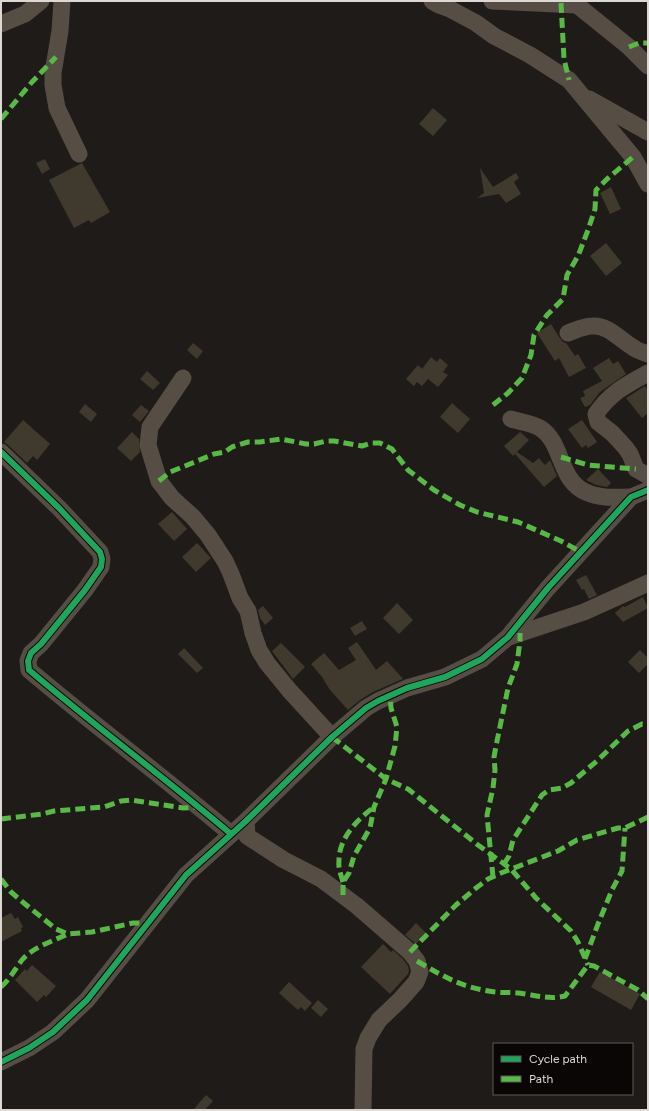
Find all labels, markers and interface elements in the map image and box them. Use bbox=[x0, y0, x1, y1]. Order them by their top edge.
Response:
legend bbox=[493, 1043, 633, 1095]
text: Cycle path bbox=[529, 1052, 587, 1066]
text: Path bbox=[529, 1072, 553, 1086]

